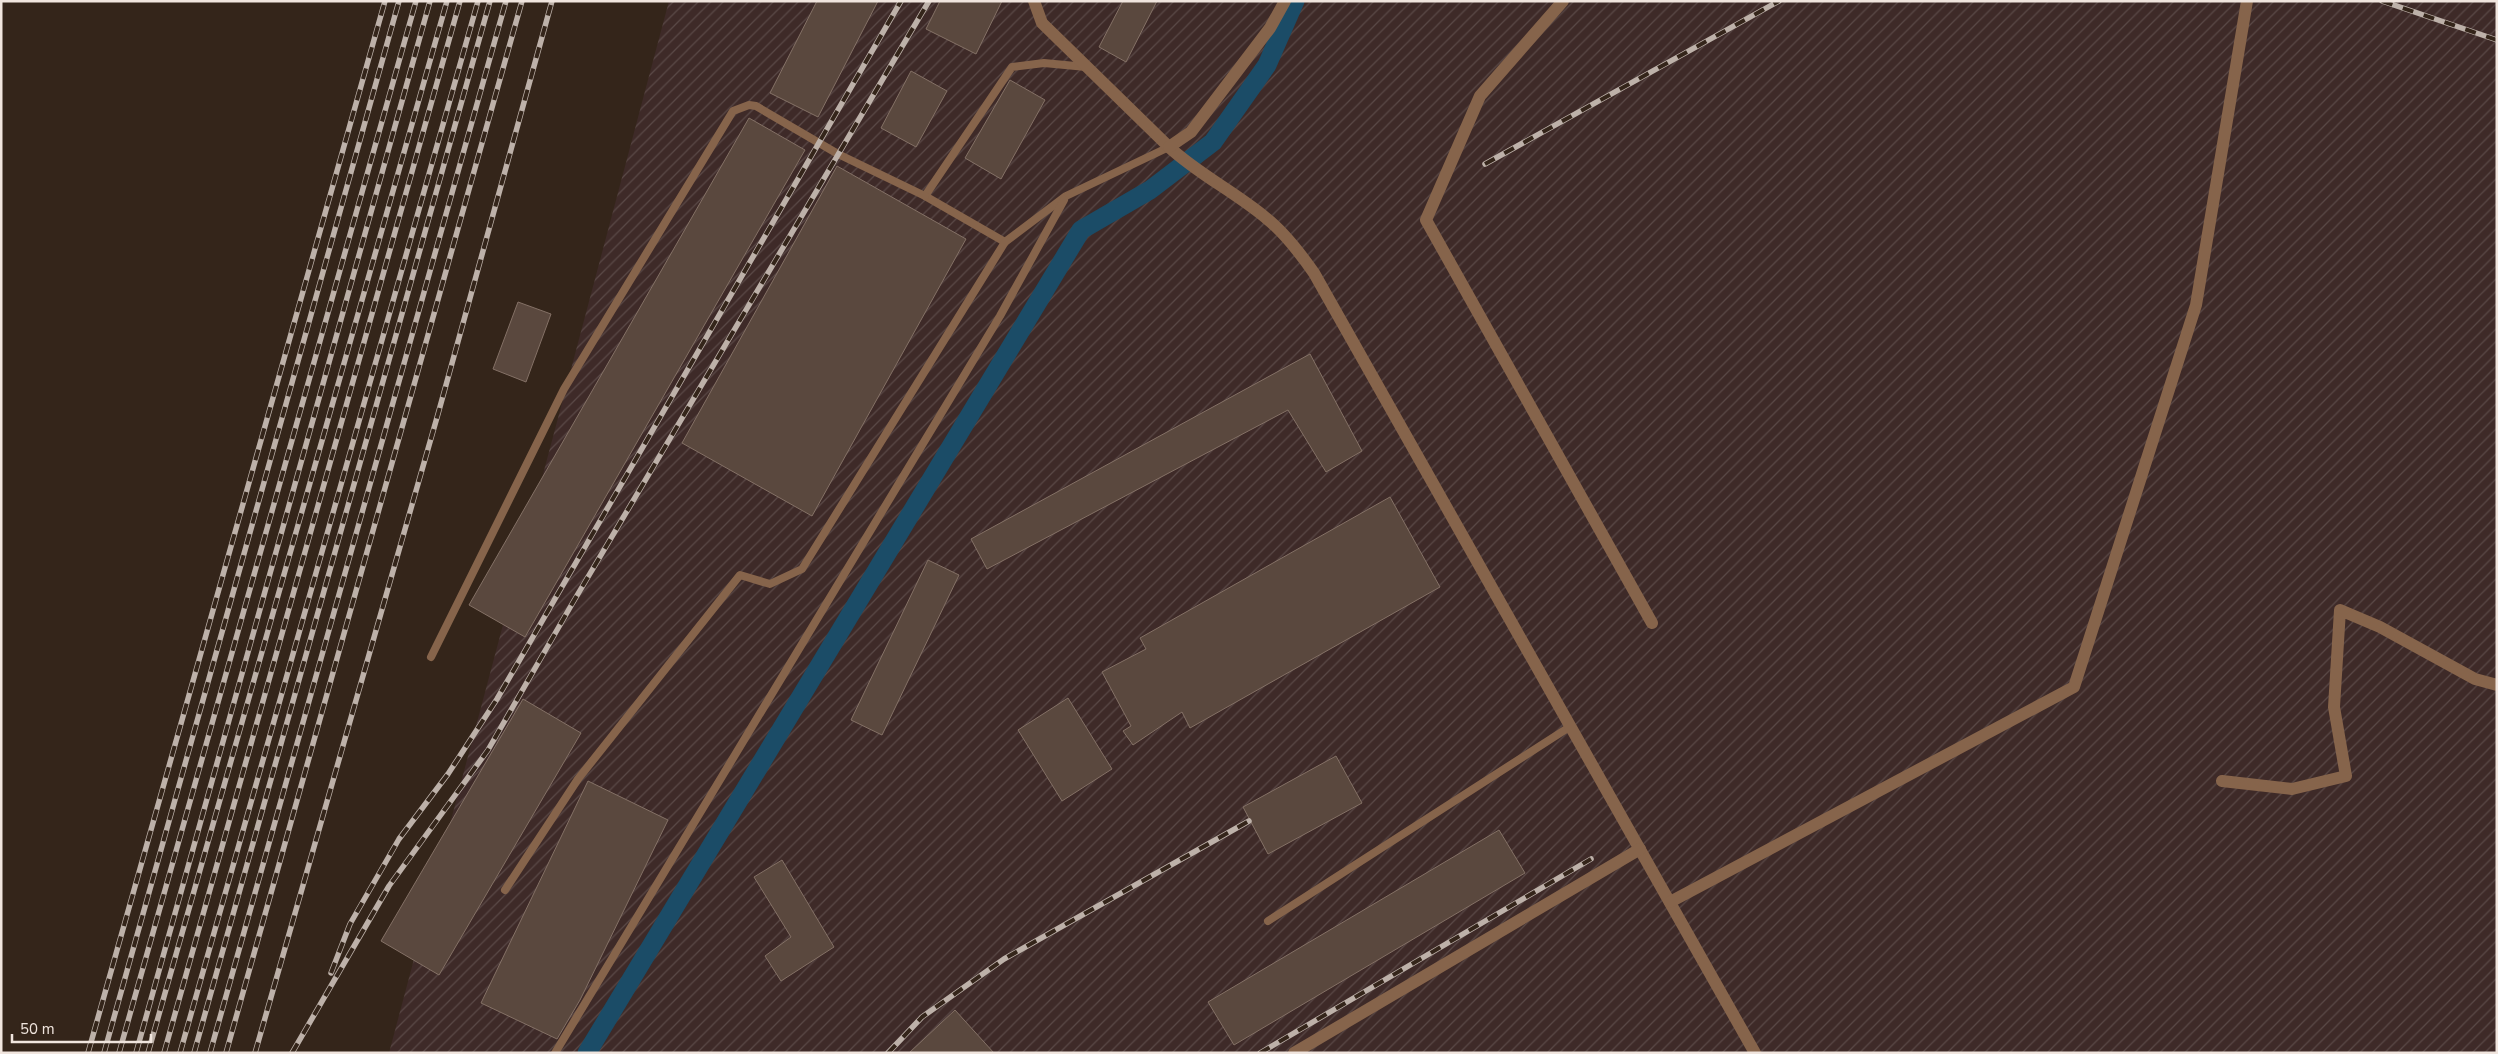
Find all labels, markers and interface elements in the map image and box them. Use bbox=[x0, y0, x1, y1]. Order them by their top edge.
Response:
scale bar bbox=[12, 1012, 151, 1044]
text: 50 m bbox=[20, 1019, 55, 1039]

